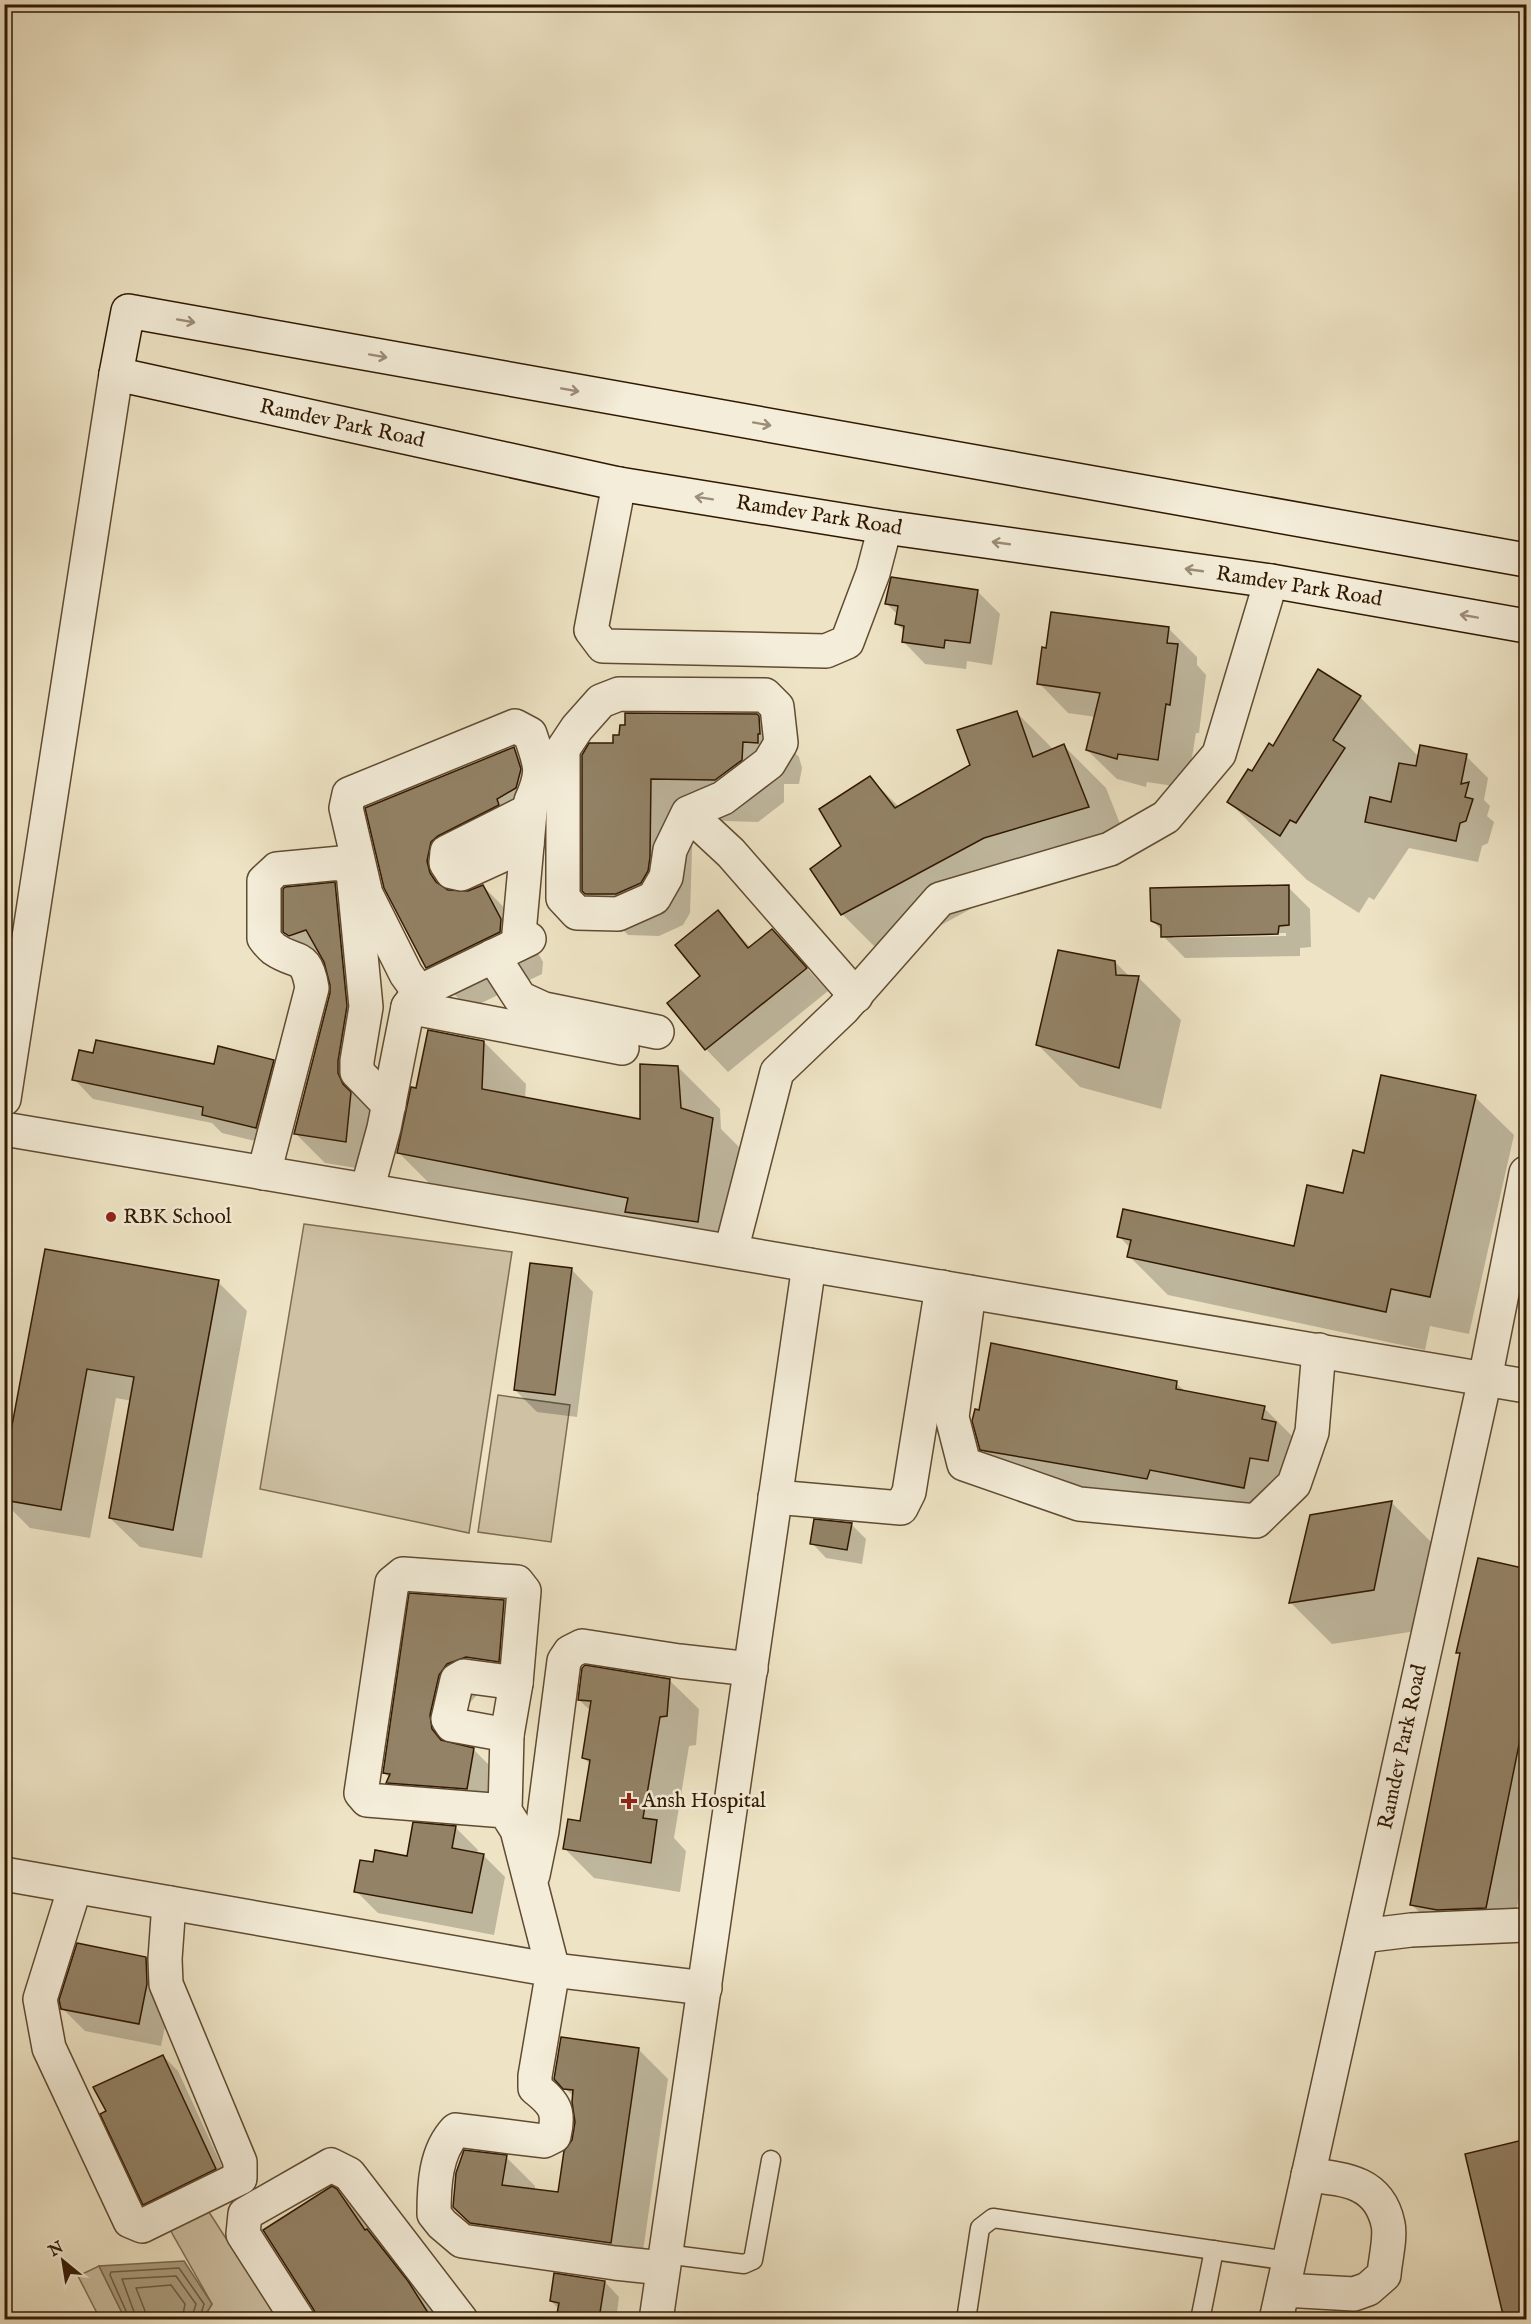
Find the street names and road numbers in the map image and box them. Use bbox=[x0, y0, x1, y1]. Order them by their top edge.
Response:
street label: Ramdev Park Road bbox=[257, 393, 428, 455]
street label: Ramdev Park Road bbox=[734, 490, 905, 543]
street label: Ramdev Park Road bbox=[1214, 561, 1385, 614]
street label: Ramdev Park Road bbox=[1372, 1661, 1434, 1832]

